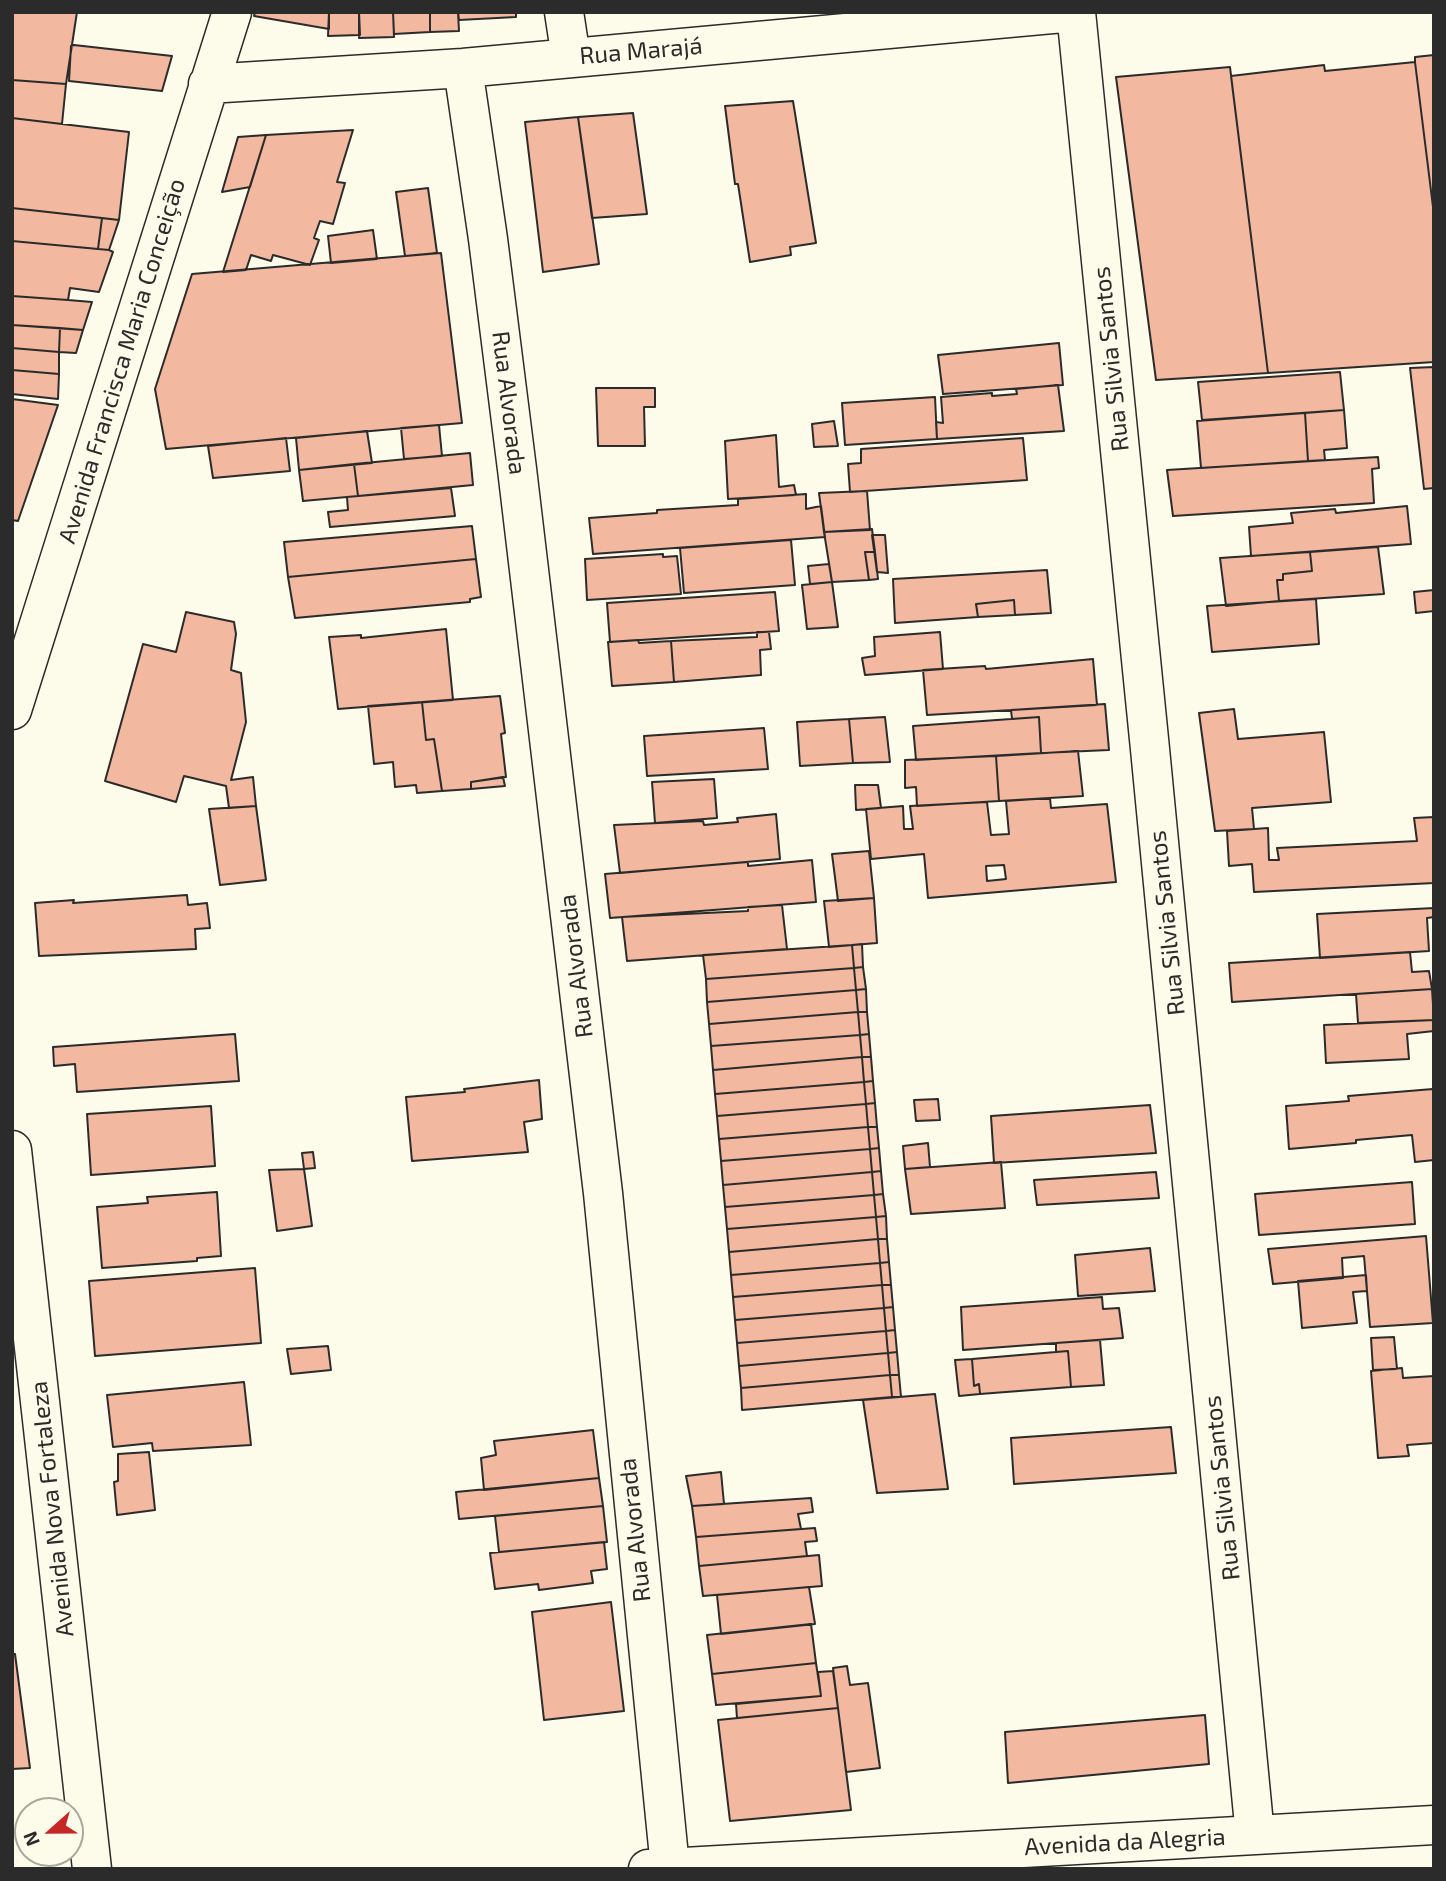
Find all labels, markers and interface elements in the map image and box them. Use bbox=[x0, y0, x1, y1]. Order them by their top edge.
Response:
street label: Rua Marajá bbox=[578, 31, 704, 71]
street label: Avenida Francisca Maria Conceição bbox=[53, 175, 191, 547]
street label: Rua Silvia Santos bbox=[1087, 265, 1135, 453]
street label: Rua Alvorada bbox=[486, 330, 532, 476]
street label: Rua Silvia Santos bbox=[1143, 829, 1191, 1017]
street label: Rua Alvorada bbox=[553, 893, 599, 1039]
street label: Avenida Nova Fortaleza bbox=[24, 1380, 80, 1638]
street label: Rua Silvia Santos bbox=[1198, 1394, 1246, 1582]
street label: Rua Alvorada bbox=[613, 1457, 657, 1603]
north arrow bbox=[14, 1797, 84, 1867]
street label: Avenida da Alegria bbox=[1024, 1822, 1226, 1862]
text: N bbox=[18, 1828, 44, 1850]

